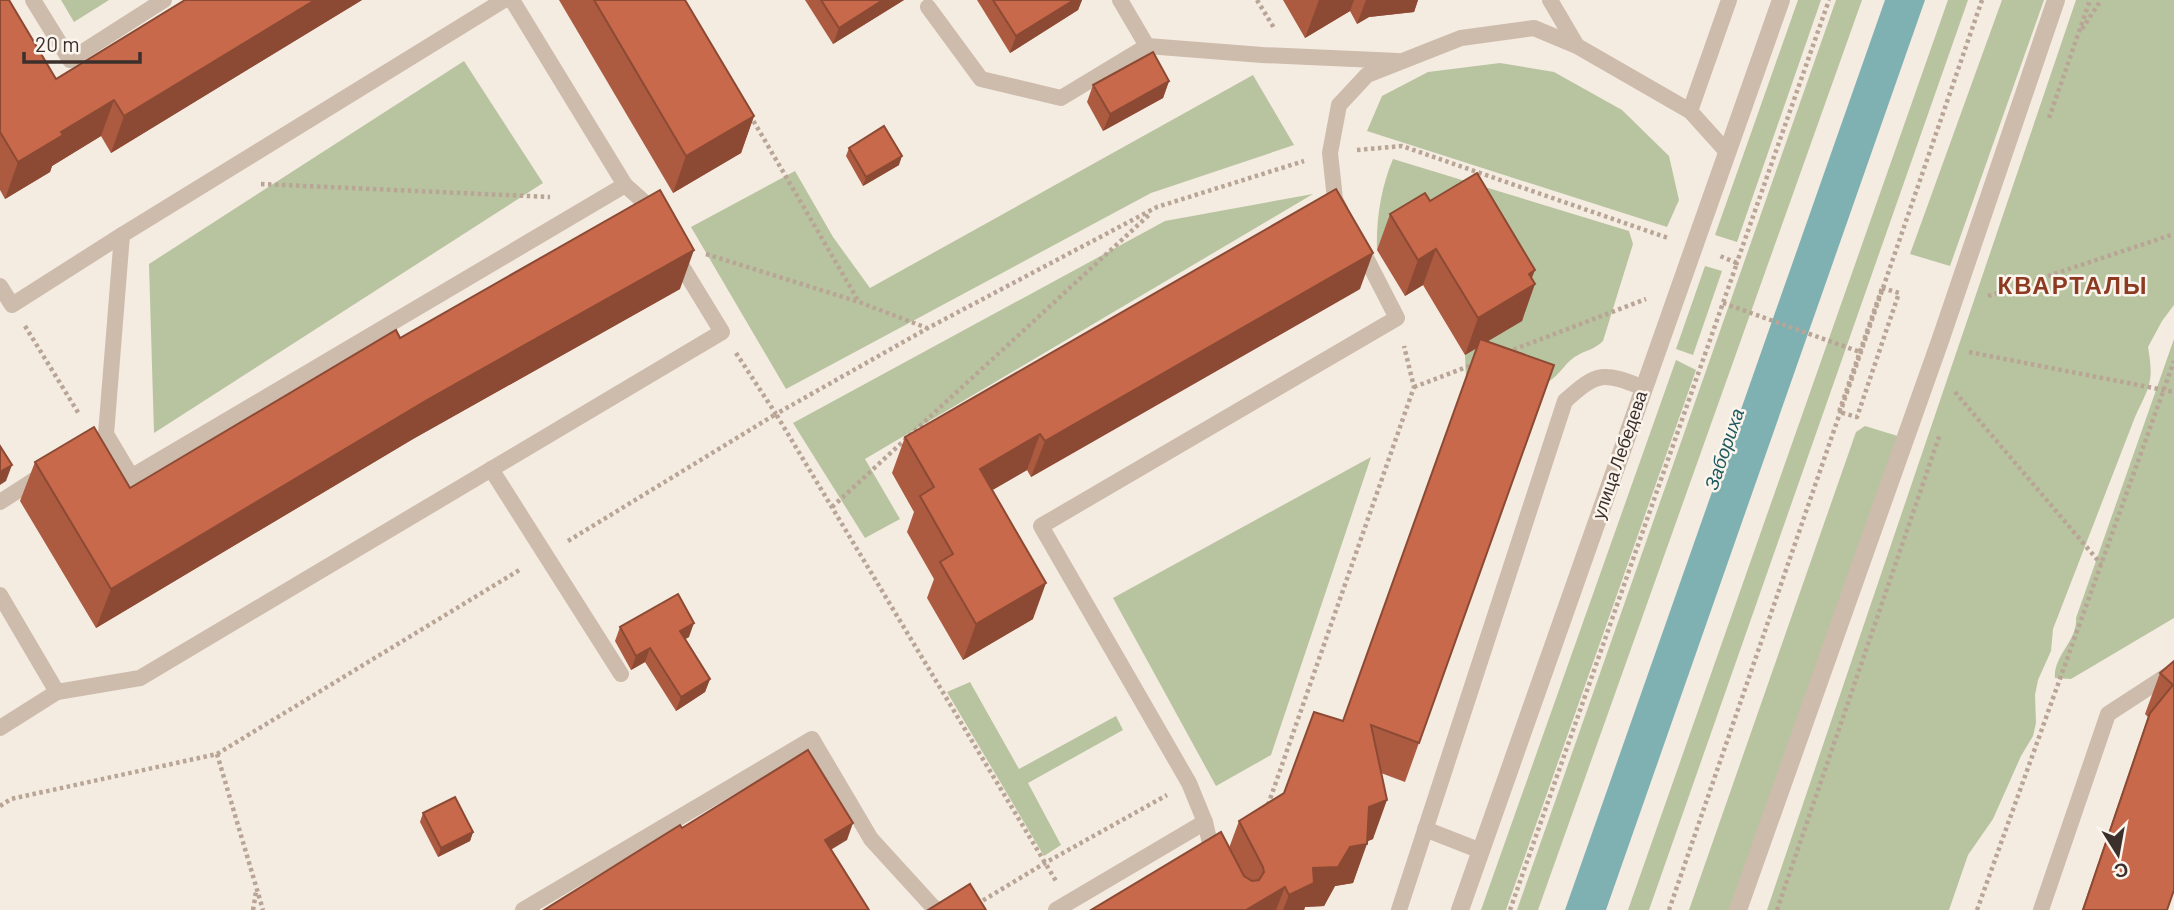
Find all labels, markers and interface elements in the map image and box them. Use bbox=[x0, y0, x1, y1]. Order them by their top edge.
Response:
scale bar bbox=[24, 21, 140, 65]
text: 20 m bbox=[35, 31, 80, 56]
district label: КВАРТАЛЫ bbox=[1998, 270, 2148, 299]
street label: улица Лебедева bbox=[1587, 387, 1652, 522]
water label: Забориха bbox=[1699, 405, 1748, 493]
north arrow bbox=[2083, 819, 2153, 889]
text: С bbox=[2112, 859, 2130, 884]

